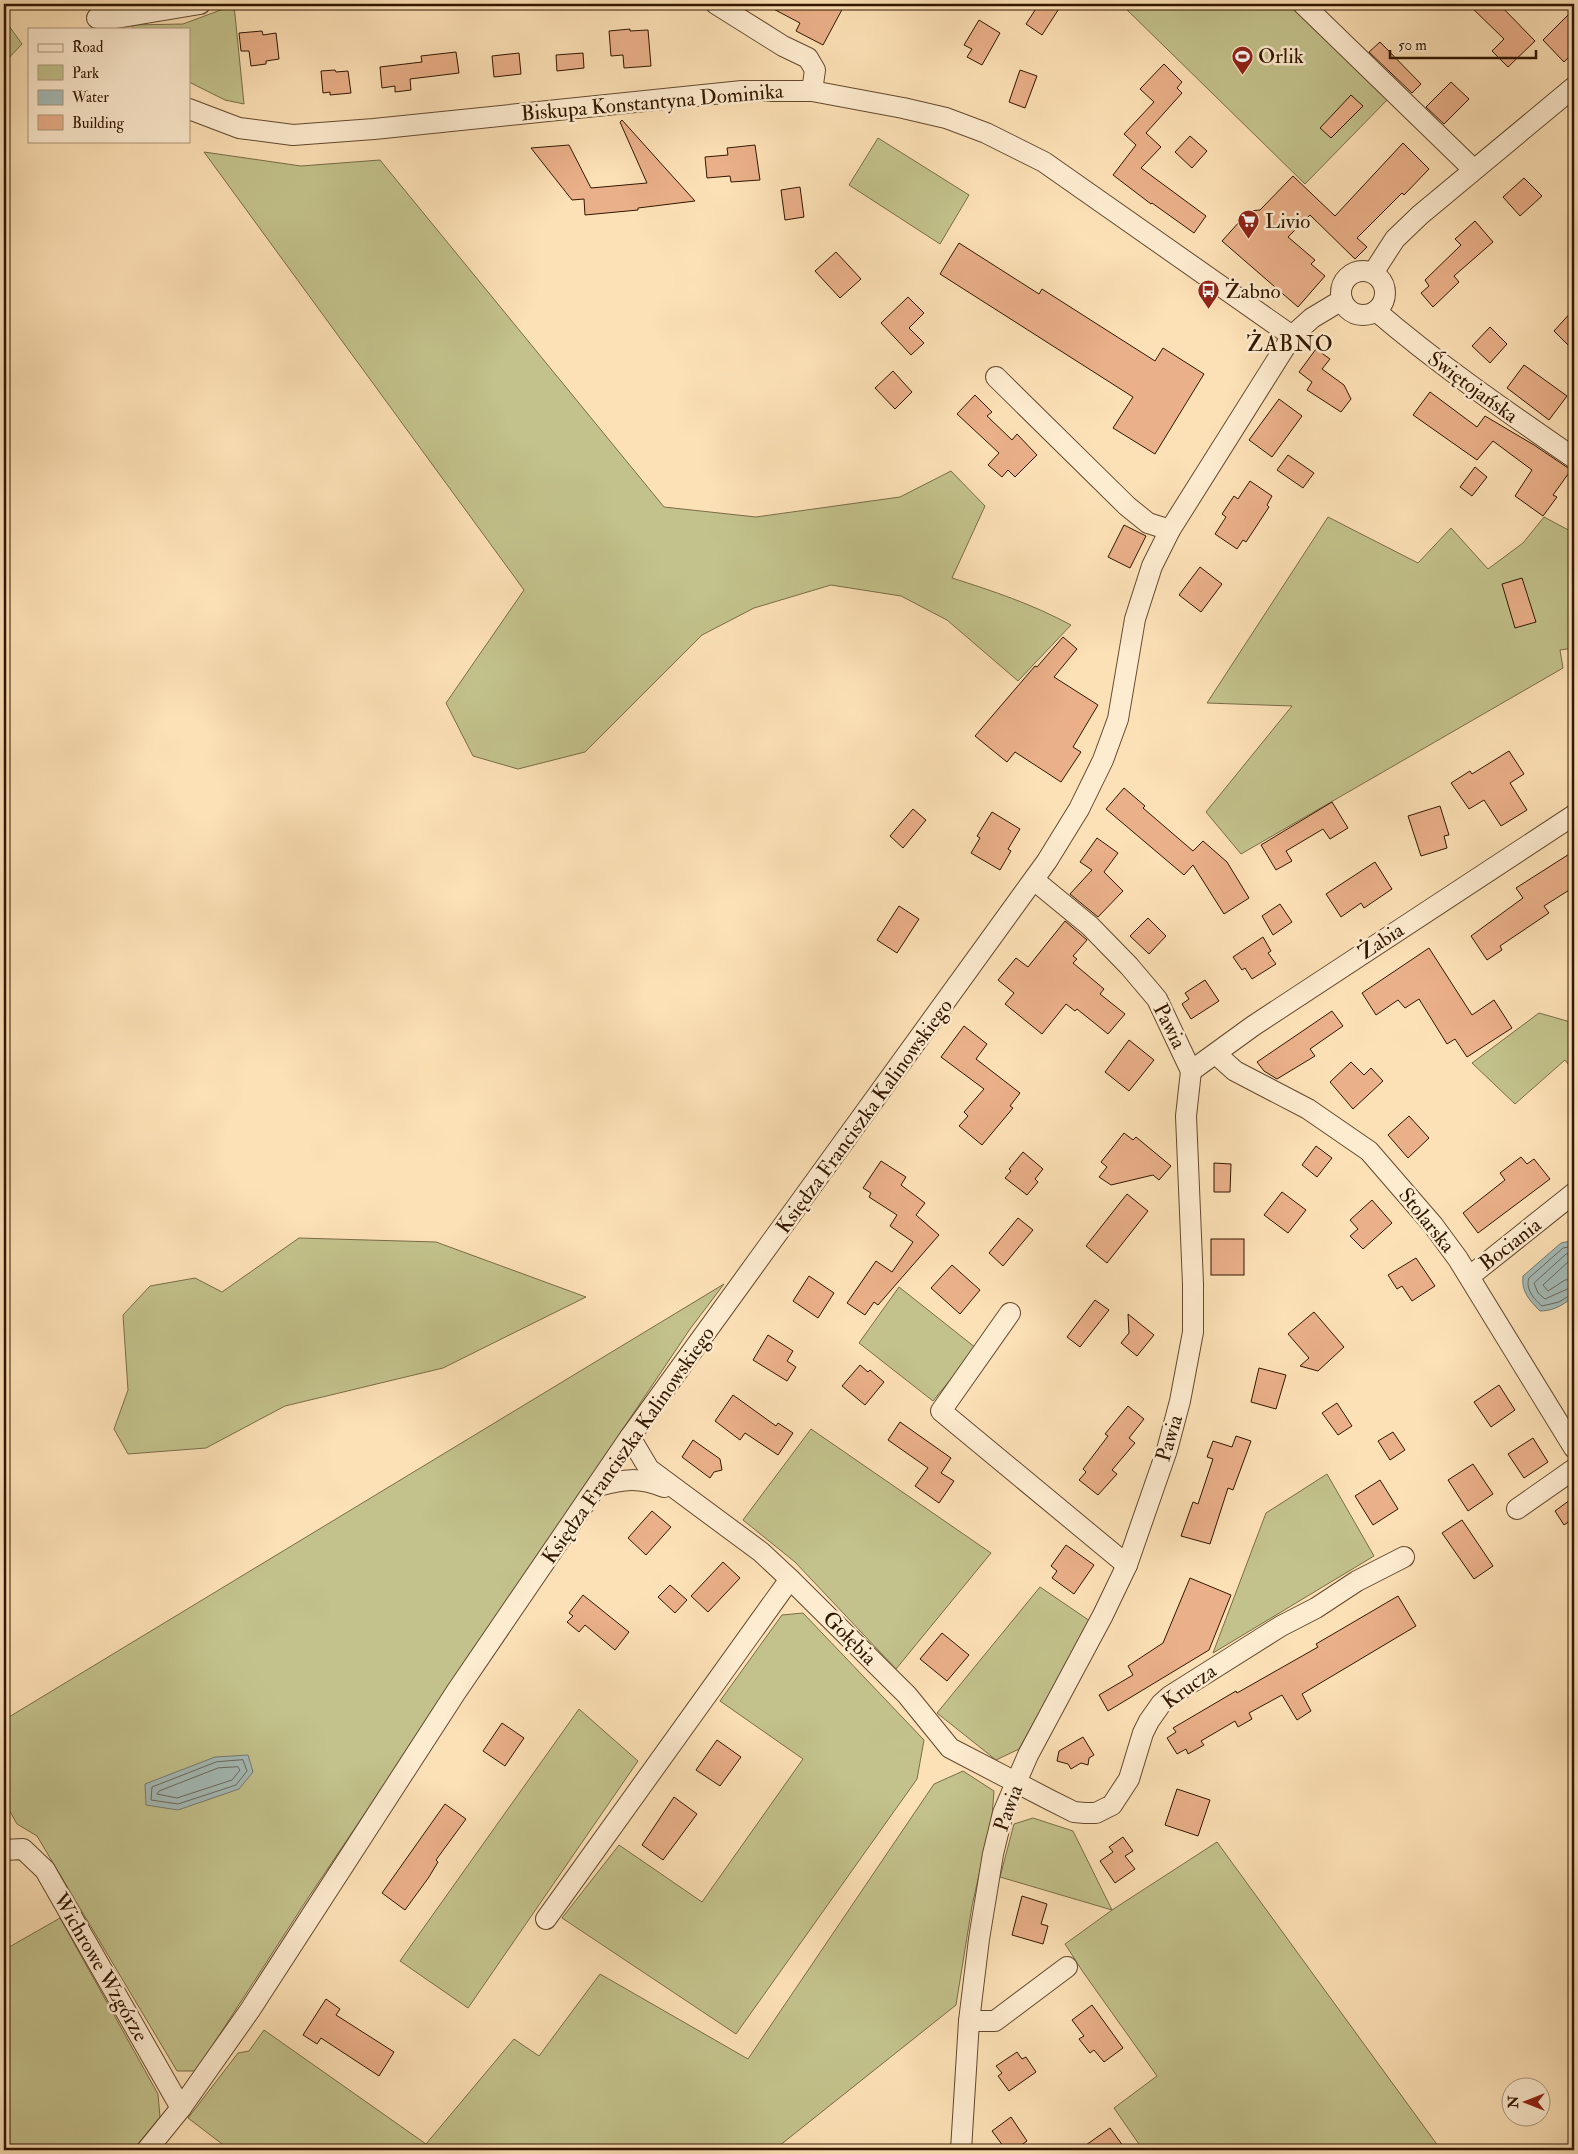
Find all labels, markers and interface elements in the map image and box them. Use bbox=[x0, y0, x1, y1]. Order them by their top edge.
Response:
legend bbox=[28, 28, 190, 142]
scale bar bbox=[1390, 28, 1537, 60]
text: 50 m bbox=[1398, 36, 1427, 55]
text: Road bbox=[72, 38, 104, 57]
place label: Orlik bbox=[1258, 43, 1304, 70]
sports icon: Orlik bbox=[1230, 44, 1254, 75]
text: Park bbox=[72, 64, 99, 83]
street label: Biskupa Konstantyna Dominika bbox=[520, 78, 785, 127]
text: Water bbox=[71, 88, 109, 107]
text: Building bbox=[72, 114, 124, 133]
place label: Livio bbox=[1265, 208, 1310, 235]
supermarket icon: Livio bbox=[1237, 209, 1261, 240]
place label: Żabno bbox=[1225, 278, 1281, 305]
bus stop icon: Żabno bbox=[1197, 279, 1221, 310]
district label: ŻABNO bbox=[1246, 329, 1334, 358]
street label: Świętojańska bbox=[1422, 345, 1524, 430]
street label: Żabia bbox=[1353, 917, 1409, 966]
street label: Księdza Franciszka Kalinowskiego bbox=[770, 994, 959, 1239]
street label: Pawia bbox=[1147, 999, 1192, 1054]
street label: Stolarska bbox=[1392, 1182, 1461, 1259]
street label: Bociania bbox=[1474, 1211, 1547, 1277]
street label: Księdza Franciszka Kalinowskiego bbox=[536, 1321, 721, 1569]
street label: Pawia bbox=[1150, 1411, 1189, 1465]
street label: Gołębia bbox=[817, 1605, 883, 1672]
street label: Krucza bbox=[1157, 1657, 1222, 1715]
street label: Pawia bbox=[988, 1781, 1029, 1835]
street label: Wichrowe Wzgórze bbox=[47, 1887, 154, 2047]
north arrow bbox=[1500, 2076, 1550, 2126]
text: N bbox=[1505, 2095, 1522, 2109]

